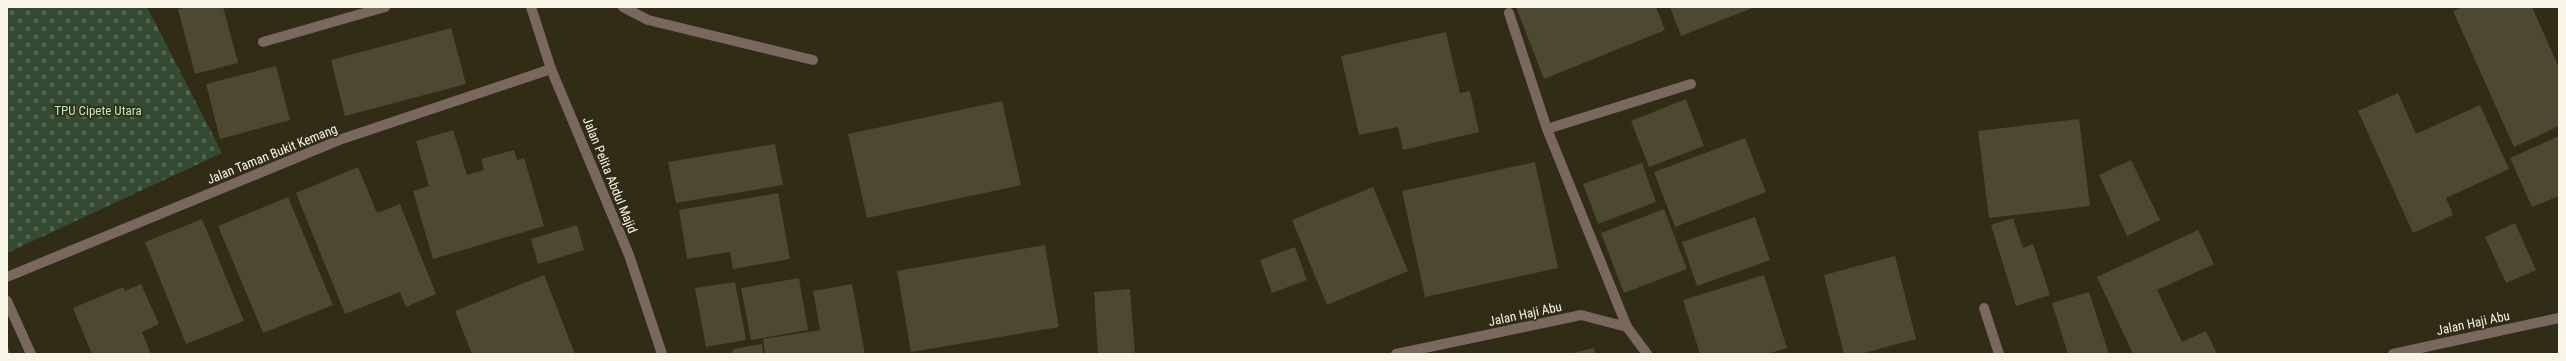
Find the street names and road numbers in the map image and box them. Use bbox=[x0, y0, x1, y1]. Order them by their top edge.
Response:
street label: Jalan Pelita Abdul Majid bbox=[580, 115, 640, 235]
street label: Jalan Taman Bukit Kemang bbox=[205, 121, 339, 187]
street label: Jalan Haji Abu bbox=[1487, 299, 1563, 329]
street label: Jalan Haji Abu bbox=[2435, 308, 2511, 338]

